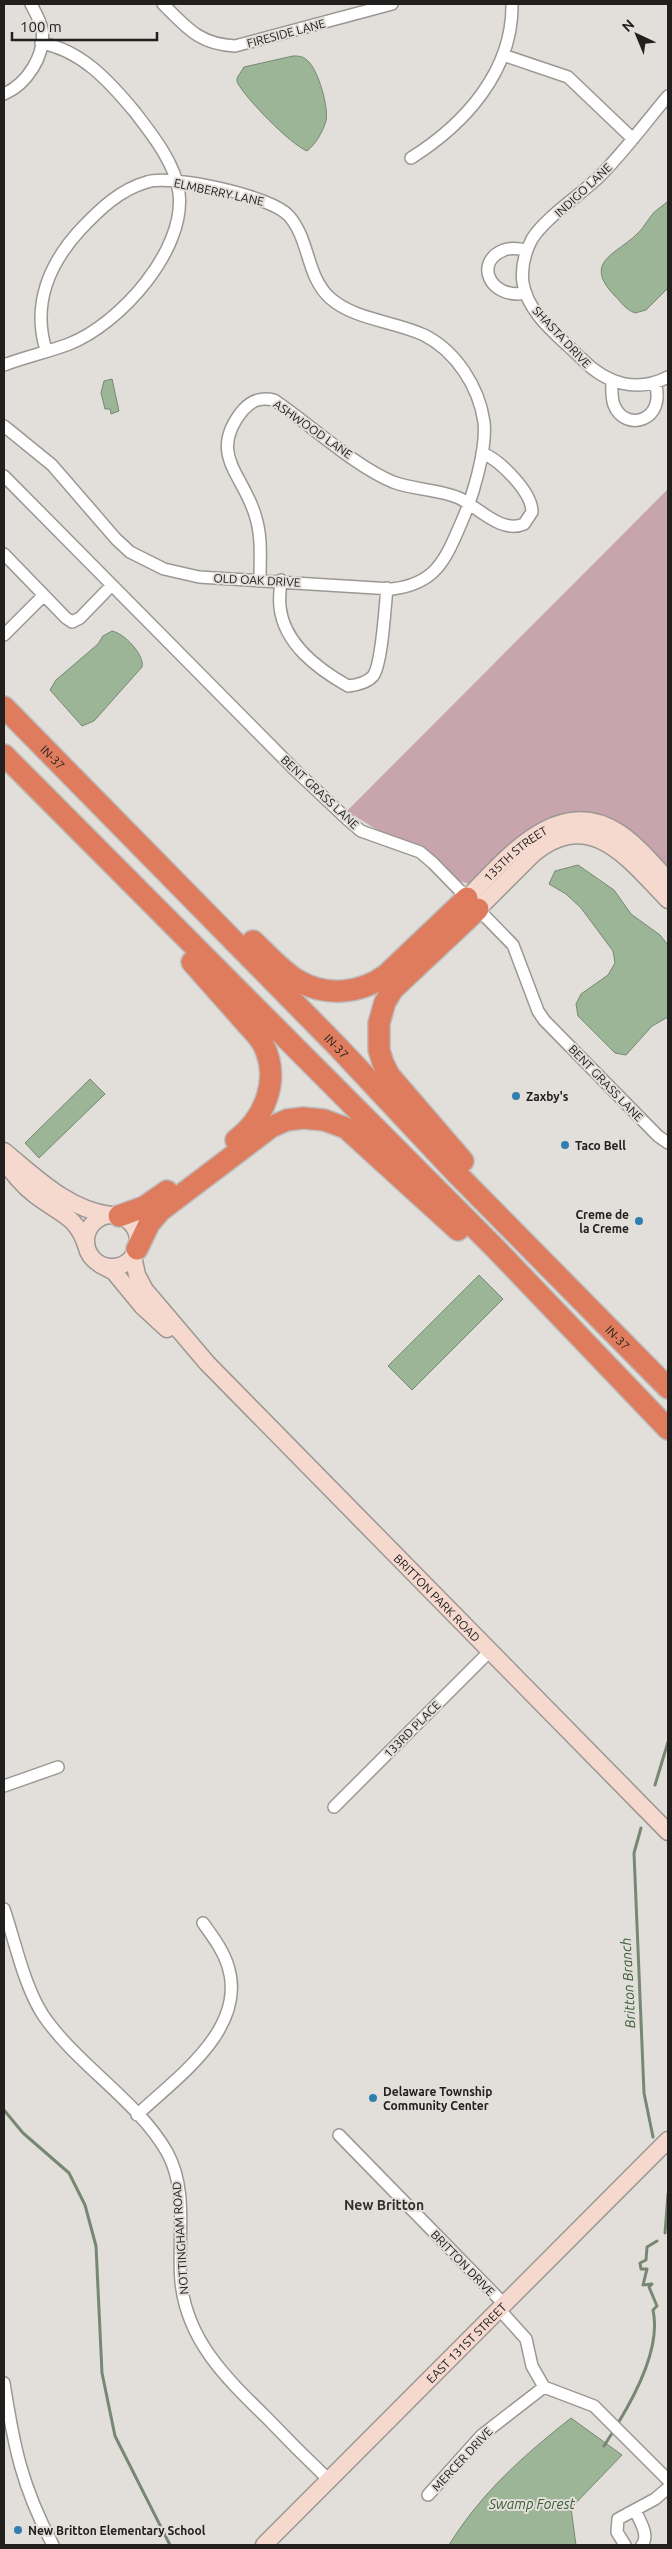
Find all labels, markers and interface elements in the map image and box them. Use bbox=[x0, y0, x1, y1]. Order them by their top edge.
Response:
scale bar bbox=[12, 10, 158, 42]
north arrow bbox=[612, 10, 662, 60]
street label: FIRESIDE LANE bbox=[245, 16, 327, 50]
text: N bbox=[619, 16, 637, 35]
text: 100 m bbox=[20, 18, 62, 35]
street label: INDIGO LANE bbox=[552, 160, 614, 220]
street label: ELMBERRY LANE bbox=[173, 176, 265, 208]
street label: SHASTA DRIVE bbox=[530, 304, 594, 370]
street label: ASHWOOD LANE bbox=[271, 397, 355, 461]
street label: OLD OAK DRIVE bbox=[213, 571, 301, 589]
street label: IN-37 bbox=[38, 742, 68, 772]
street label: BENT GRASS LANE bbox=[279, 753, 362, 831]
street label: 135TH STREET bbox=[481, 823, 549, 884]
street label: IN-37 bbox=[322, 1031, 351, 1061]
street label: BENT GRASS LANE bbox=[566, 1042, 646, 1124]
marker: Zaxby's bbox=[510, 1090, 522, 1102]
place label: Zaxby's bbox=[526, 1090, 569, 1103]
marker: Taco Bell bbox=[559, 1139, 571, 1151]
place label: Taco Bell bbox=[575, 1139, 626, 1152]
place label: Creme de la Creme bbox=[575, 1208, 629, 1235]
marker: Creme de la Creme bbox=[633, 1215, 645, 1227]
street label: IN-37 bbox=[603, 1323, 633, 1352]
street label: BRITTON PARK ROAD bbox=[392, 1551, 483, 1644]
street label: 133RD PLACE bbox=[381, 1698, 443, 1760]
water label: Britton Branch bbox=[618, 1937, 638, 2029]
place label: Delaware Township Community Center bbox=[383, 2085, 492, 2112]
marker: Delaware Township Community Center bbox=[367, 2092, 379, 2104]
street label: NOTTINGHAM ROAD bbox=[170, 2181, 190, 2295]
district label: New Britton bbox=[344, 2197, 424, 2213]
street label: BRITTON DRIVE bbox=[429, 2228, 498, 2299]
street label: EAST 131ST STREET bbox=[423, 2300, 509, 2385]
street label: MERCER DRIVE bbox=[429, 2424, 495, 2494]
water label: Swamp Forest bbox=[488, 2496, 576, 2512]
marker: New Britton Elementary School bbox=[12, 2524, 24, 2536]
place label: New Britton Elementary School bbox=[28, 2524, 206, 2537]

